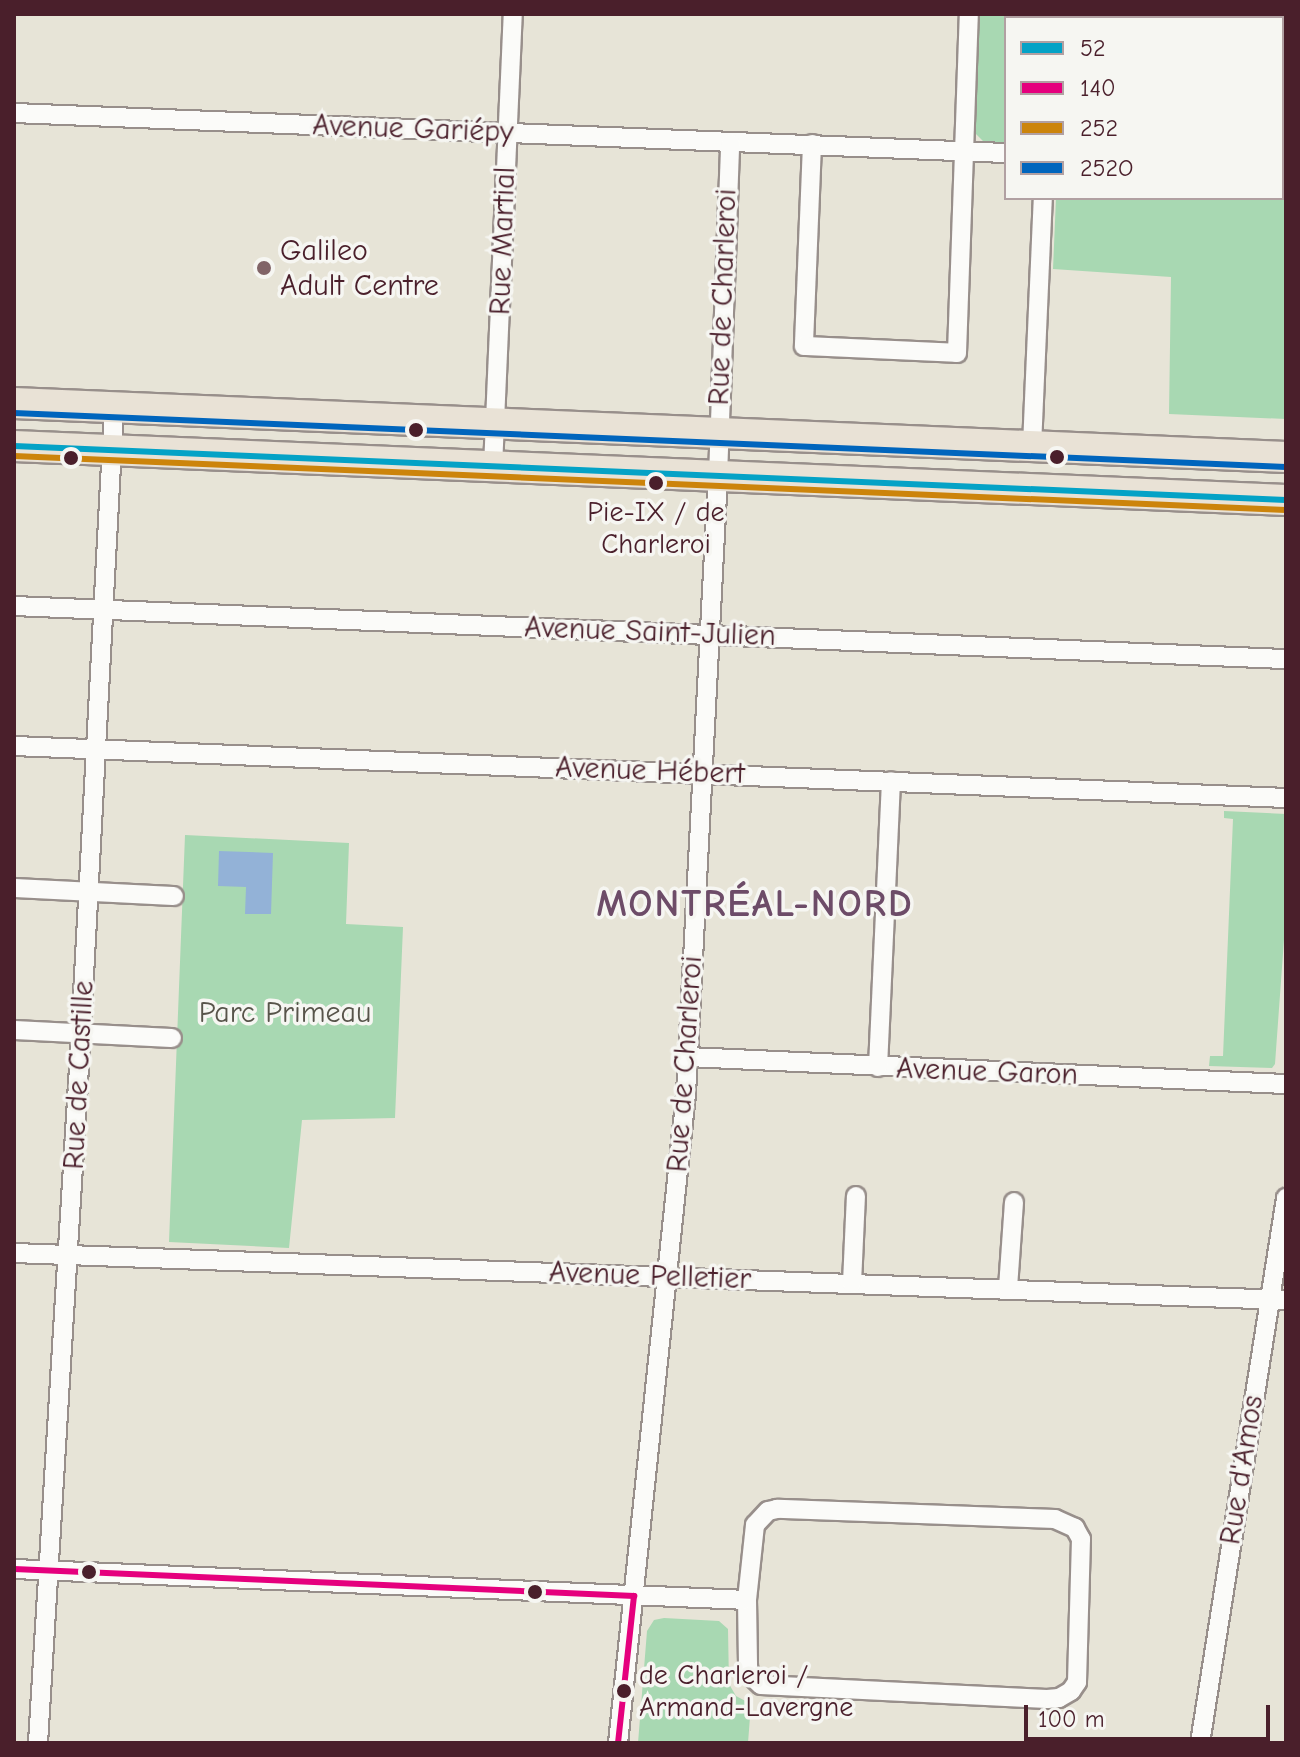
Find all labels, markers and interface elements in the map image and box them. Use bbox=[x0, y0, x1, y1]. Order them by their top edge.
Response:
legend bbox=[1004, 16, 1284, 200]
text: 52 bbox=[1080, 34, 1106, 62]
text: 140 bbox=[1080, 74, 1116, 102]
street label: Avenue Gariépy bbox=[312, 107, 514, 151]
text: 252 bbox=[1080, 114, 1118, 142]
text: 252O bbox=[1080, 154, 1134, 182]
street label: Rue Martial bbox=[482, 166, 524, 316]
street label: Rue de Charleroi bbox=[701, 188, 745, 406]
place label: Galileo Adult Centre bbox=[280, 233, 439, 304]
marker: Galileo Adult Centre bbox=[255, 259, 273, 277]
unlabelled marker bbox=[408, 422, 424, 438]
unlabelled marker bbox=[1049, 449, 1065, 465]
unlabelled marker bbox=[63, 450, 79, 466]
marker: Pie-IX / de Charleroi bbox=[648, 475, 664, 491]
place label: Pie-IX / de Charleroi bbox=[587, 495, 725, 561]
street label: Avenue Saint-Julien bbox=[524, 610, 776, 654]
street label: Avenue Hébert bbox=[555, 750, 745, 792]
district label: MONTRÉAL-NORD bbox=[596, 882, 914, 928]
street label: Rue de Charleroi bbox=[659, 955, 711, 1173]
street label: Rue de Castille bbox=[56, 980, 102, 1170]
park label: Parc Primeau bbox=[199, 995, 371, 1031]
street label: Avenue Garon bbox=[895, 1051, 1079, 1093]
street label: Avenue Pelletier bbox=[548, 1254, 752, 1298]
street label: Rue d'Amos bbox=[1212, 1393, 1272, 1547]
unlabelled marker bbox=[81, 1564, 97, 1580]
unlabelled marker bbox=[527, 1584, 543, 1600]
place label: de Charleroi / Armand-Lavergne bbox=[639, 1658, 853, 1724]
marker: de Charleroi / Armand-Lavergne bbox=[616, 1683, 632, 1699]
scale bar bbox=[1028, 1689, 1274, 1739]
text: 100 m bbox=[1038, 1705, 1105, 1733]

